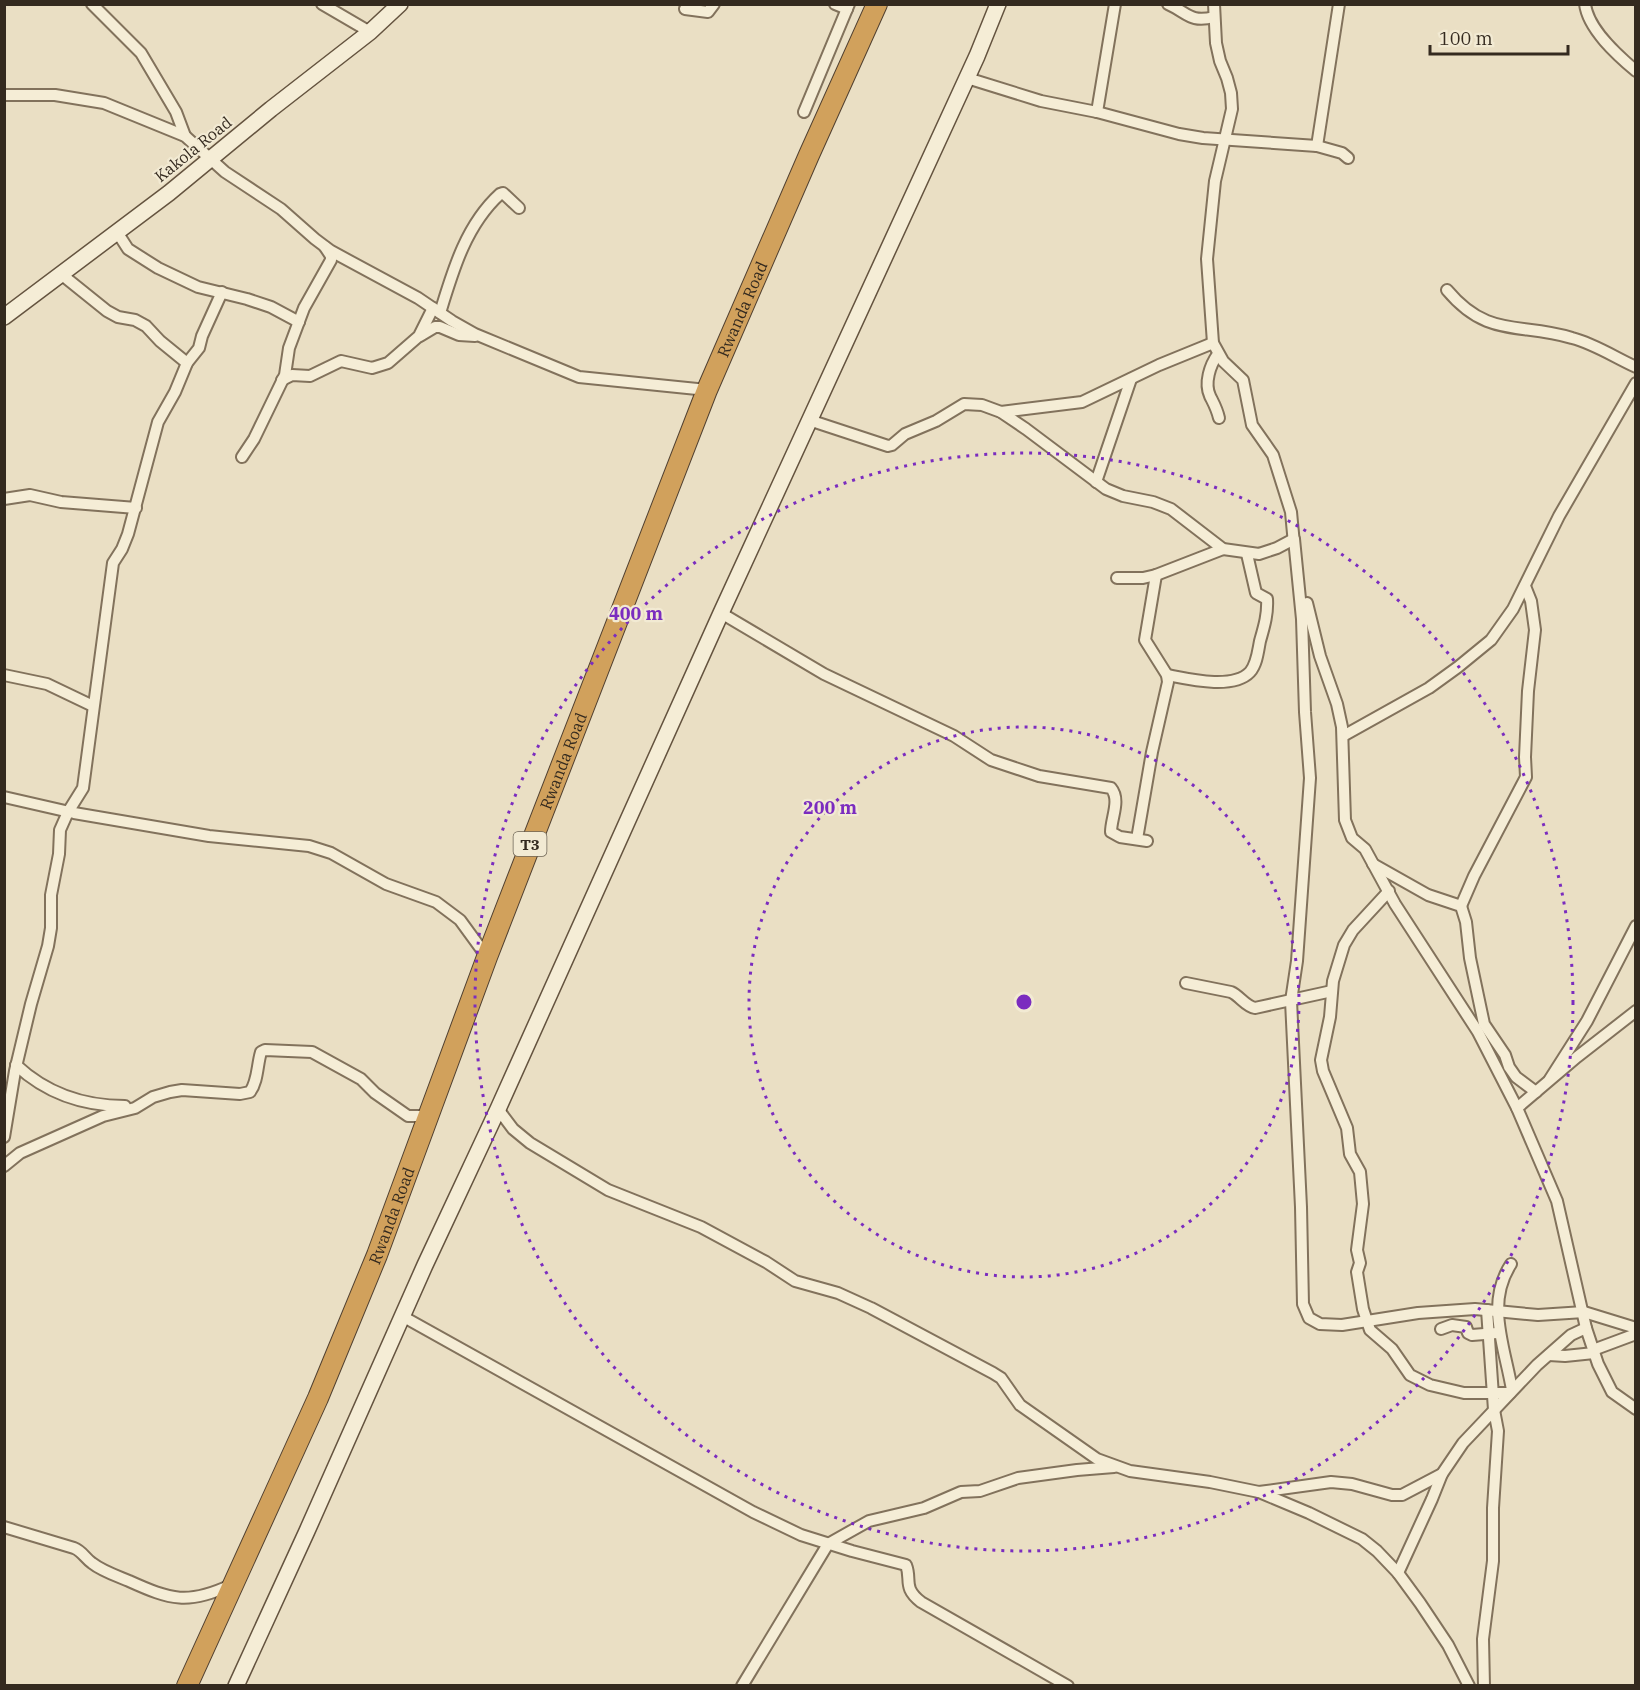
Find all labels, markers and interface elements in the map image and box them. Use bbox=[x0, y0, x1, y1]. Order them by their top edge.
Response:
scale bar bbox=[1430, 18, 1568, 56]
text: 100 m bbox=[1439, 27, 1493, 50]
street label: Kakola Road bbox=[150, 112, 236, 186]
street label: Rwanda Road bbox=[713, 258, 772, 360]
text: 400 m bbox=[609, 602, 664, 625]
street label: Rwanda Road bbox=[535, 709, 591, 812]
text: 200 m bbox=[803, 796, 858, 819]
road number: T3 bbox=[514, 832, 546, 856]
centre of rings bbox=[1014, 992, 1034, 1012]
street label: Rwanda Road bbox=[364, 1164, 419, 1267]

